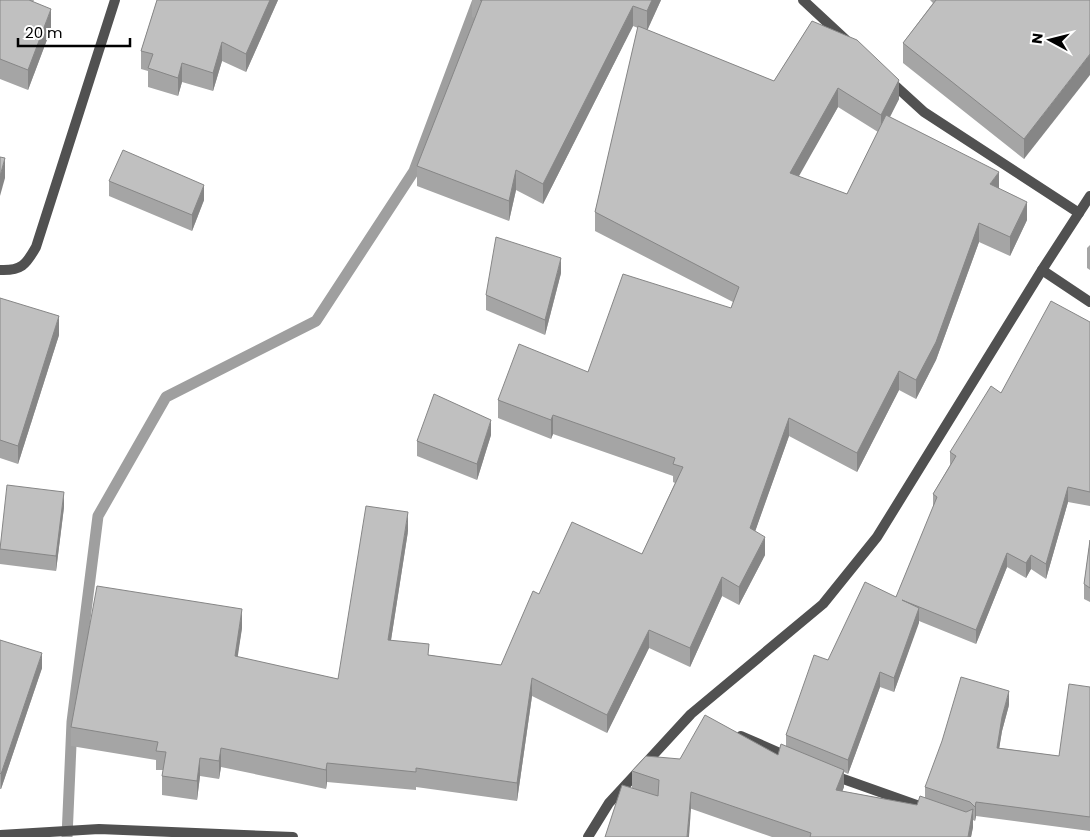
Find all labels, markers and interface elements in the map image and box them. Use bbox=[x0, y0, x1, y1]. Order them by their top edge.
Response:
scale bar bbox=[18, 15, 130, 47]
north arrow bbox=[1025, 15, 1075, 65]
text: 20 m bbox=[25, 22, 63, 43]
text: N bbox=[1027, 32, 1048, 45]

